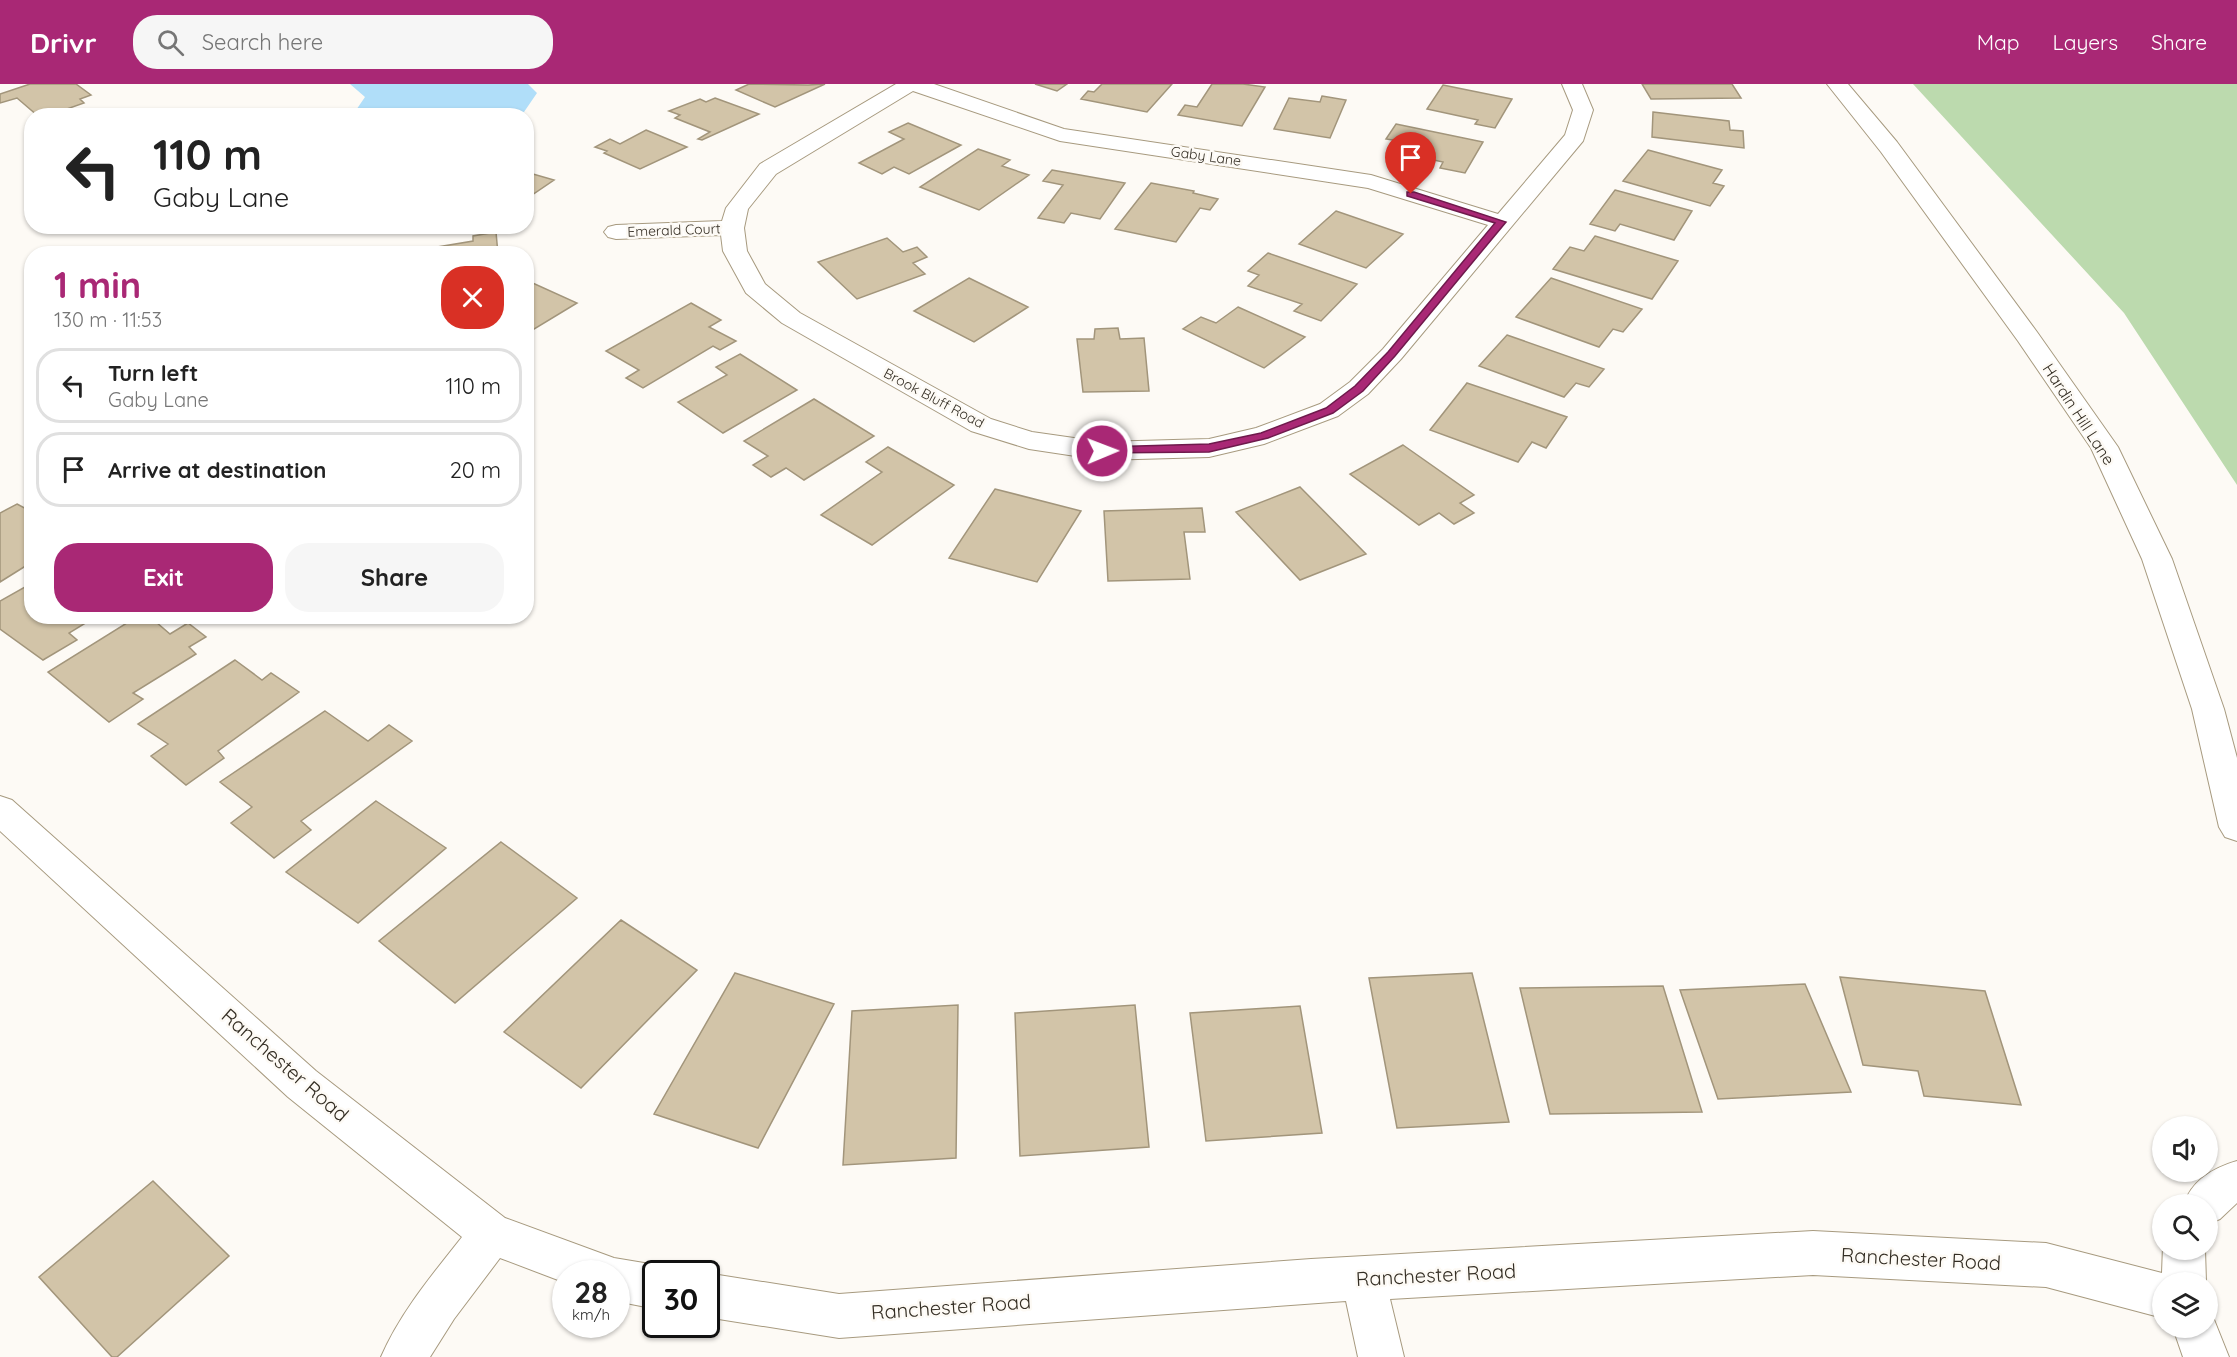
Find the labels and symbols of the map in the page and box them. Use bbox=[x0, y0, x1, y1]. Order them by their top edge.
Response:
pin bbox=[1385, 132, 1436, 194]
street label: Gaby Lane bbox=[1170, 142, 1242, 170]
street label: Emerald Court bbox=[627, 219, 721, 241]
street label: Hardin Hill Lane bbox=[2039, 360, 2119, 468]
street label: Brook Bluff Road bbox=[881, 364, 987, 432]
position arrow bbox=[1070, 419, 1134, 483]
street label: Ranchester Road bbox=[217, 1003, 354, 1127]
street label: Ranchester Road bbox=[1840, 1242, 2002, 1275]
street label: Ranchester Road bbox=[1355, 1258, 1517, 1291]
speed limit sign: 30 bbox=[642, 1260, 720, 1338]
street label: Ranchester Road bbox=[870, 1288, 1032, 1325]

